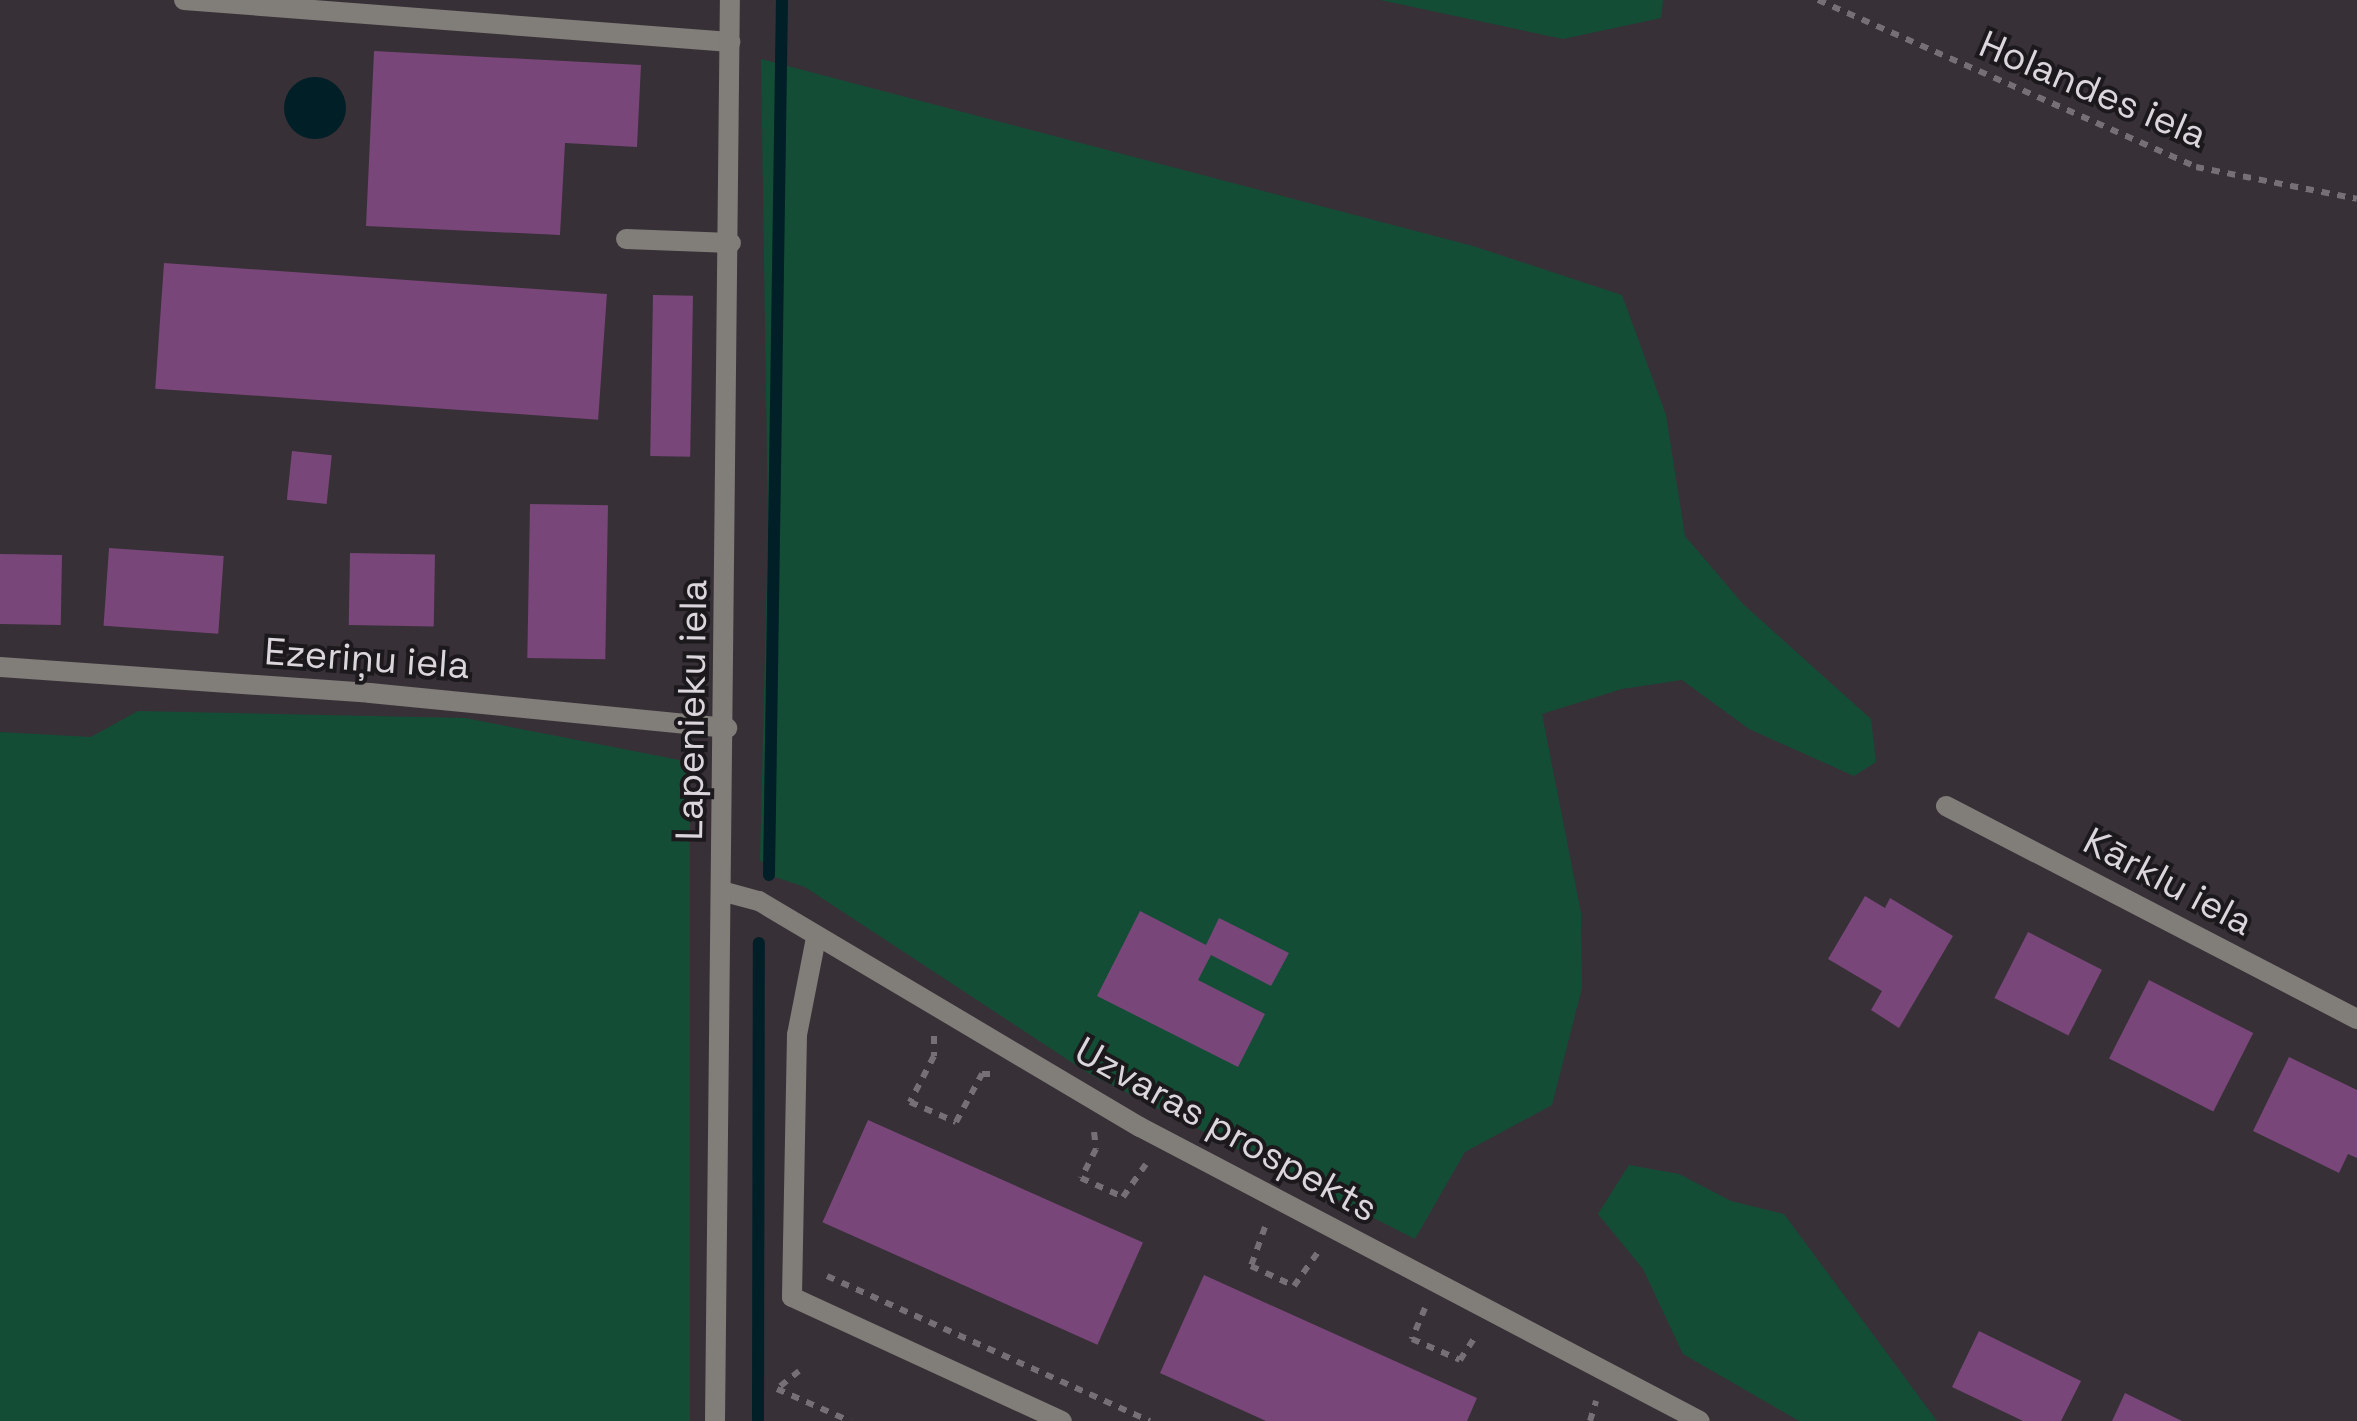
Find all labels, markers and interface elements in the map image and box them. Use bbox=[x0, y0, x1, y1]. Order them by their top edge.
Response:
street label: Holandes iela bbox=[1972, 22, 2214, 158]
street label: Lapenieku iela bbox=[667, 579, 717, 841]
street label: Ezeriņu iela bbox=[263, 629, 471, 689]
street label: Kārklu iela bbox=[2076, 818, 2260, 946]
street label: Uzvaras prospekts bbox=[1067, 1028, 1385, 1232]

